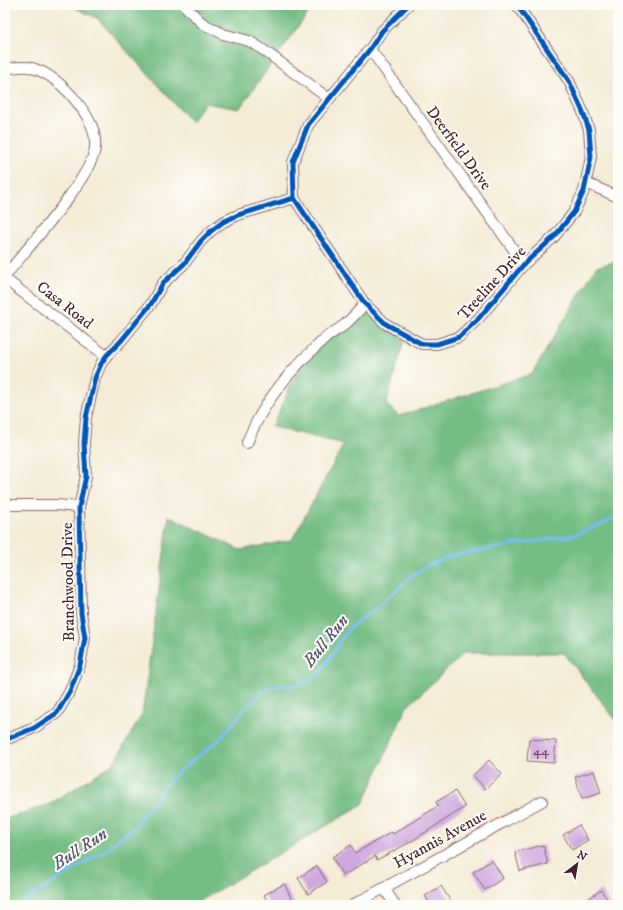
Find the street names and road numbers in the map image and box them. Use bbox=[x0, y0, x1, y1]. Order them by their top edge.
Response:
street label: Deerfield Drive bbox=[422, 102, 496, 194]
street label: Treeline Drive bbox=[454, 242, 531, 324]
street label: Casa Road bbox=[33, 277, 97, 333]
street label: Branchwood Drive bbox=[57, 522, 79, 642]
street label: Hyannis Avenue bbox=[390, 805, 490, 873]

